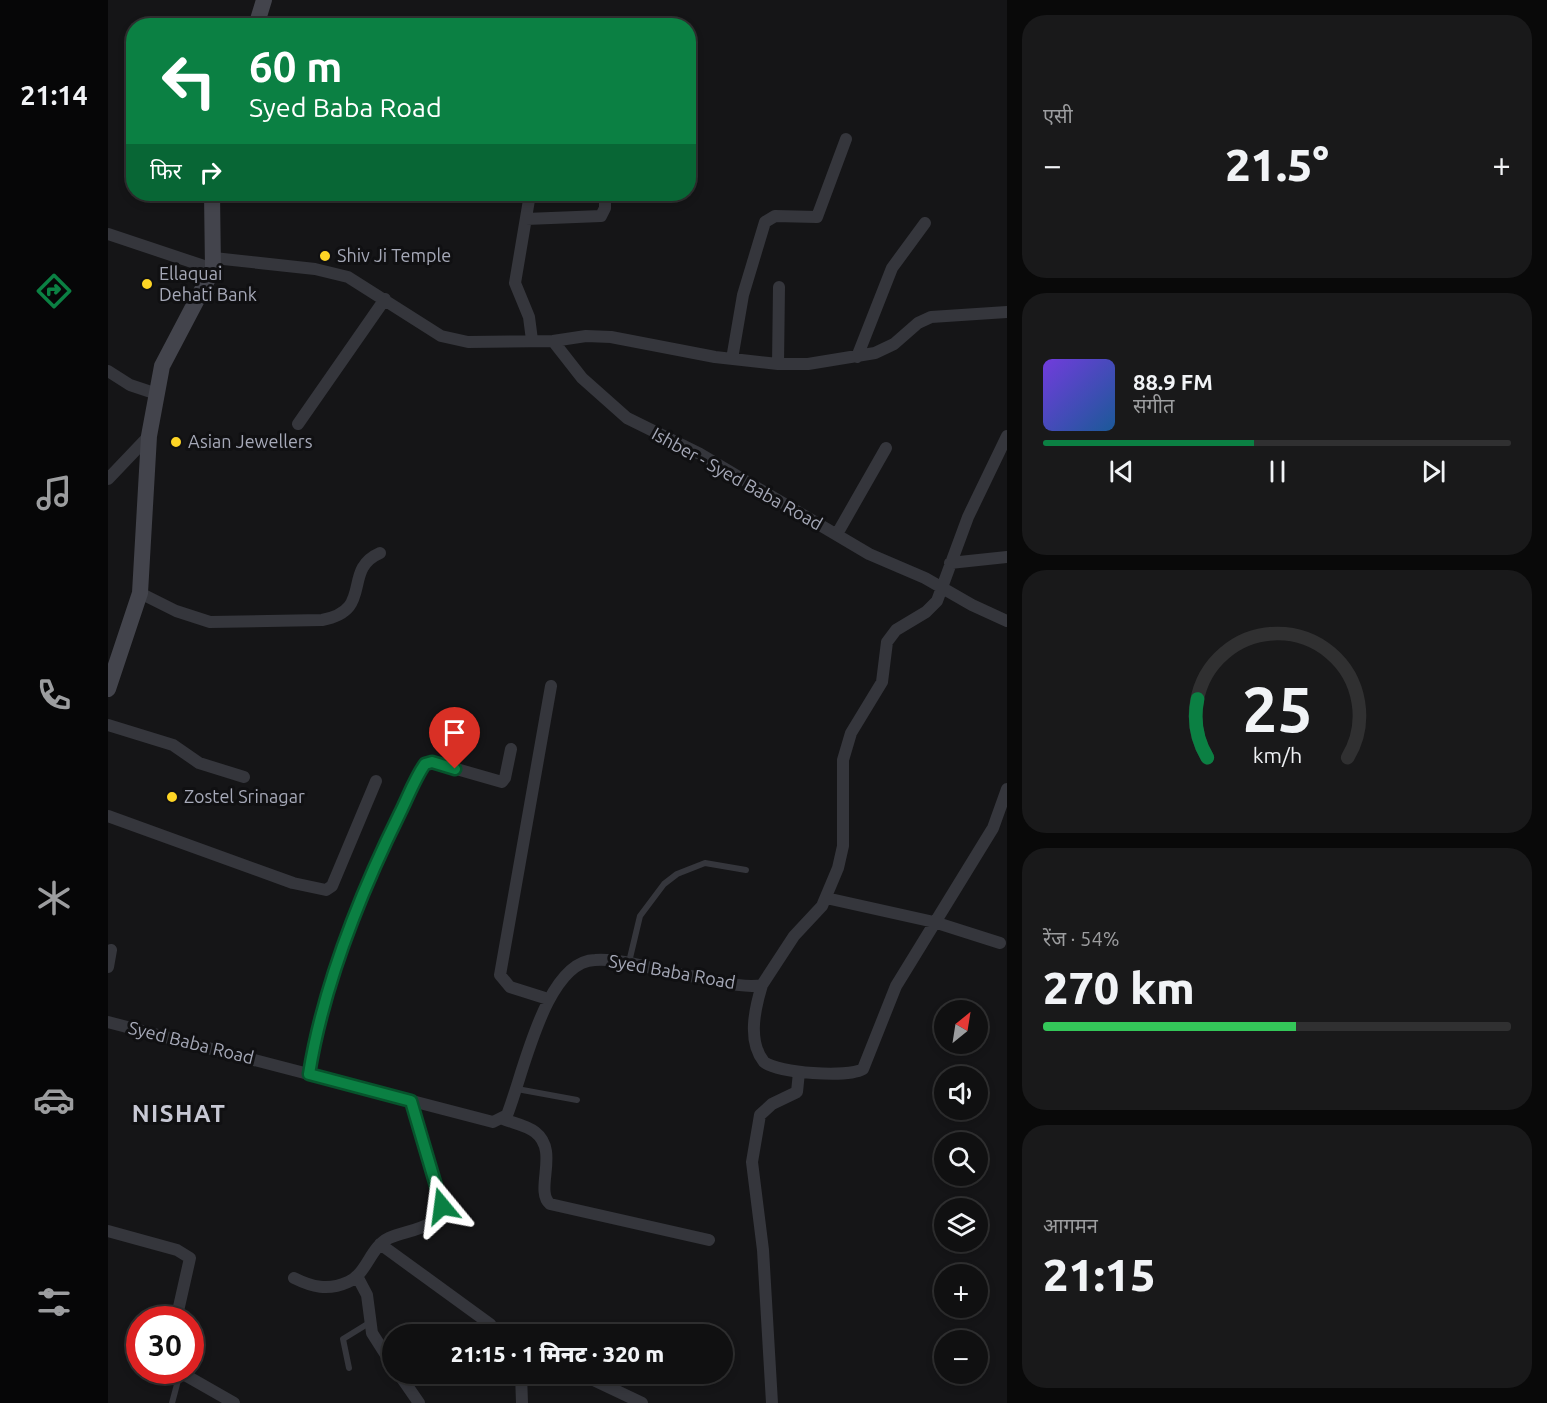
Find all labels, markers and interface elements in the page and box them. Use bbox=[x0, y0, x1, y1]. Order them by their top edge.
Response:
icon: left bbox=[150, 42, 228, 120]
text: 60 m bbox=[249, 43, 343, 90]
text: 21:14 bbox=[20, 80, 88, 110]
text: Syed Baba Road bbox=[249, 92, 442, 122]
text: एसी bbox=[1043, 104, 1073, 127]
text: 21.5° bbox=[1225, 139, 1329, 190]
text: − bbox=[1043, 146, 1062, 183]
text: + bbox=[1492, 146, 1511, 183]
icon: right bbox=[194, 156, 227, 189]
text: फिर bbox=[150, 158, 182, 183]
place label: Shiv Ji Temple bbox=[337, 245, 451, 265]
marker: Shiv Ji Temple bbox=[318, 249, 332, 263]
place label: Ellaquai Dehati Bank bbox=[159, 263, 257, 304]
icon: directions bbox=[33, 270, 75, 312]
marker: Ellaquai Dehati Bank bbox=[140, 277, 154, 291]
text: 88.9 FM bbox=[1133, 369, 1213, 394]
text: संगीत bbox=[1133, 394, 1174, 417]
street label: Ishber - Syed Baba Road bbox=[649, 423, 826, 533]
place label: Asian Jewellers bbox=[188, 431, 313, 451]
marker: Asian Jewellers bbox=[169, 435, 183, 449]
icon: previous bbox=[1105, 455, 1138, 488]
icon: pause bbox=[1261, 455, 1294, 488]
icon: next bbox=[1417, 455, 1450, 488]
icon: music bbox=[33, 472, 75, 514]
icon: phone bbox=[33, 674, 75, 716]
text: 25 bbox=[1242, 675, 1312, 745]
pin bbox=[429, 707, 480, 769]
icon: arrive bbox=[438, 716, 471, 749]
text: km/h bbox=[1252, 744, 1302, 768]
place label: Zostel Srinagar bbox=[184, 786, 305, 806]
marker: Zostel Srinagar bbox=[165, 790, 179, 804]
icon: climate bbox=[33, 877, 75, 919]
text: रेंज · 54% bbox=[1043, 927, 1119, 950]
street label: Syed Baba Road bbox=[607, 950, 737, 992]
text: 270 km bbox=[1043, 962, 1195, 1013]
north arrow bbox=[934, 1000, 988, 1054]
map controls bbox=[934, 1000, 988, 1384]
street label: Syed Baba Road bbox=[126, 1017, 256, 1067]
button: sound bbox=[934, 1066, 988, 1120]
icon: car bbox=[33, 1079, 75, 1121]
district label: NISHAT bbox=[132, 1100, 226, 1127]
button: search bbox=[934, 1132, 988, 1186]
position arrow bbox=[410, 1174, 474, 1238]
button: layers bbox=[934, 1198, 988, 1252]
text: आगमन bbox=[1043, 1214, 1098, 1237]
text: 21:15 bbox=[1043, 1249, 1156, 1300]
button: + bbox=[934, 1264, 988, 1318]
icon: filters bbox=[33, 1281, 75, 1323]
speed limit sign: 30 bbox=[126, 1306, 204, 1384]
button: − bbox=[934, 1330, 988, 1384]
text: 21:15 · 1 मिनट · 320 m bbox=[451, 1341, 664, 1366]

